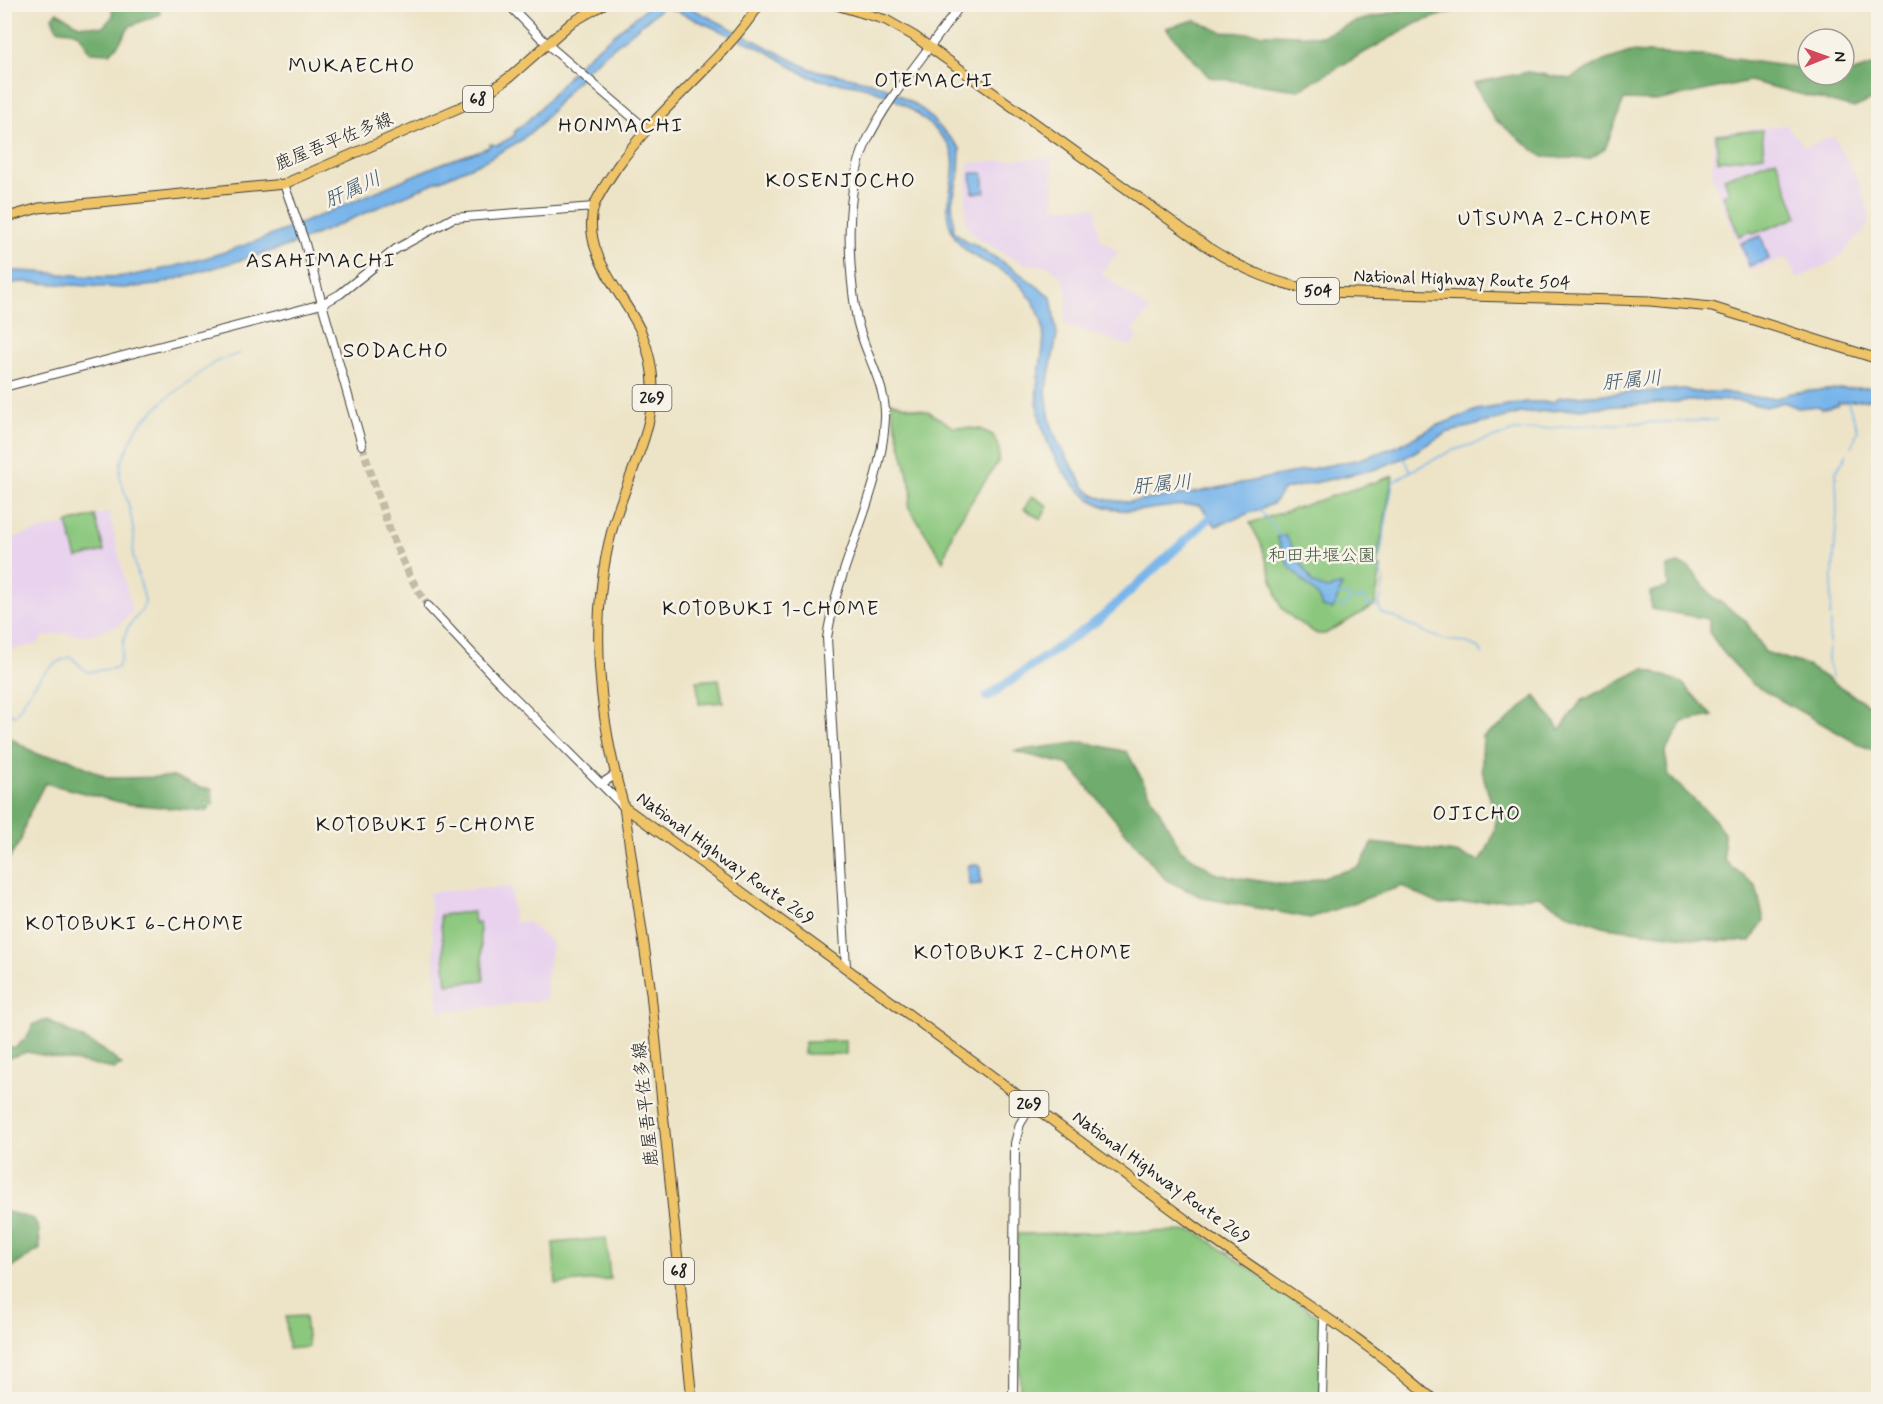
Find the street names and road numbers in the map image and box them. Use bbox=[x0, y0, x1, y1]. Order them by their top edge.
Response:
road number: 68 bbox=[463, 86, 493, 112]
street label: 鹿屋吾平佐多線 bbox=[271, 107, 397, 177]
street label: National Highway Route 504 bbox=[1353, 264, 1571, 296]
road number: 504 bbox=[1297, 278, 1339, 304]
road number: 269 bbox=[632, 385, 672, 411]
street label: National Highway Route 269 bbox=[631, 786, 819, 932]
street label: 鹿屋吾平佐多線 bbox=[627, 1040, 665, 1168]
road number: 269 bbox=[1010, 1091, 1048, 1117]
street label: National Highway Route 269 bbox=[1067, 1105, 1255, 1251]
road number: 68 bbox=[664, 1258, 694, 1284]

